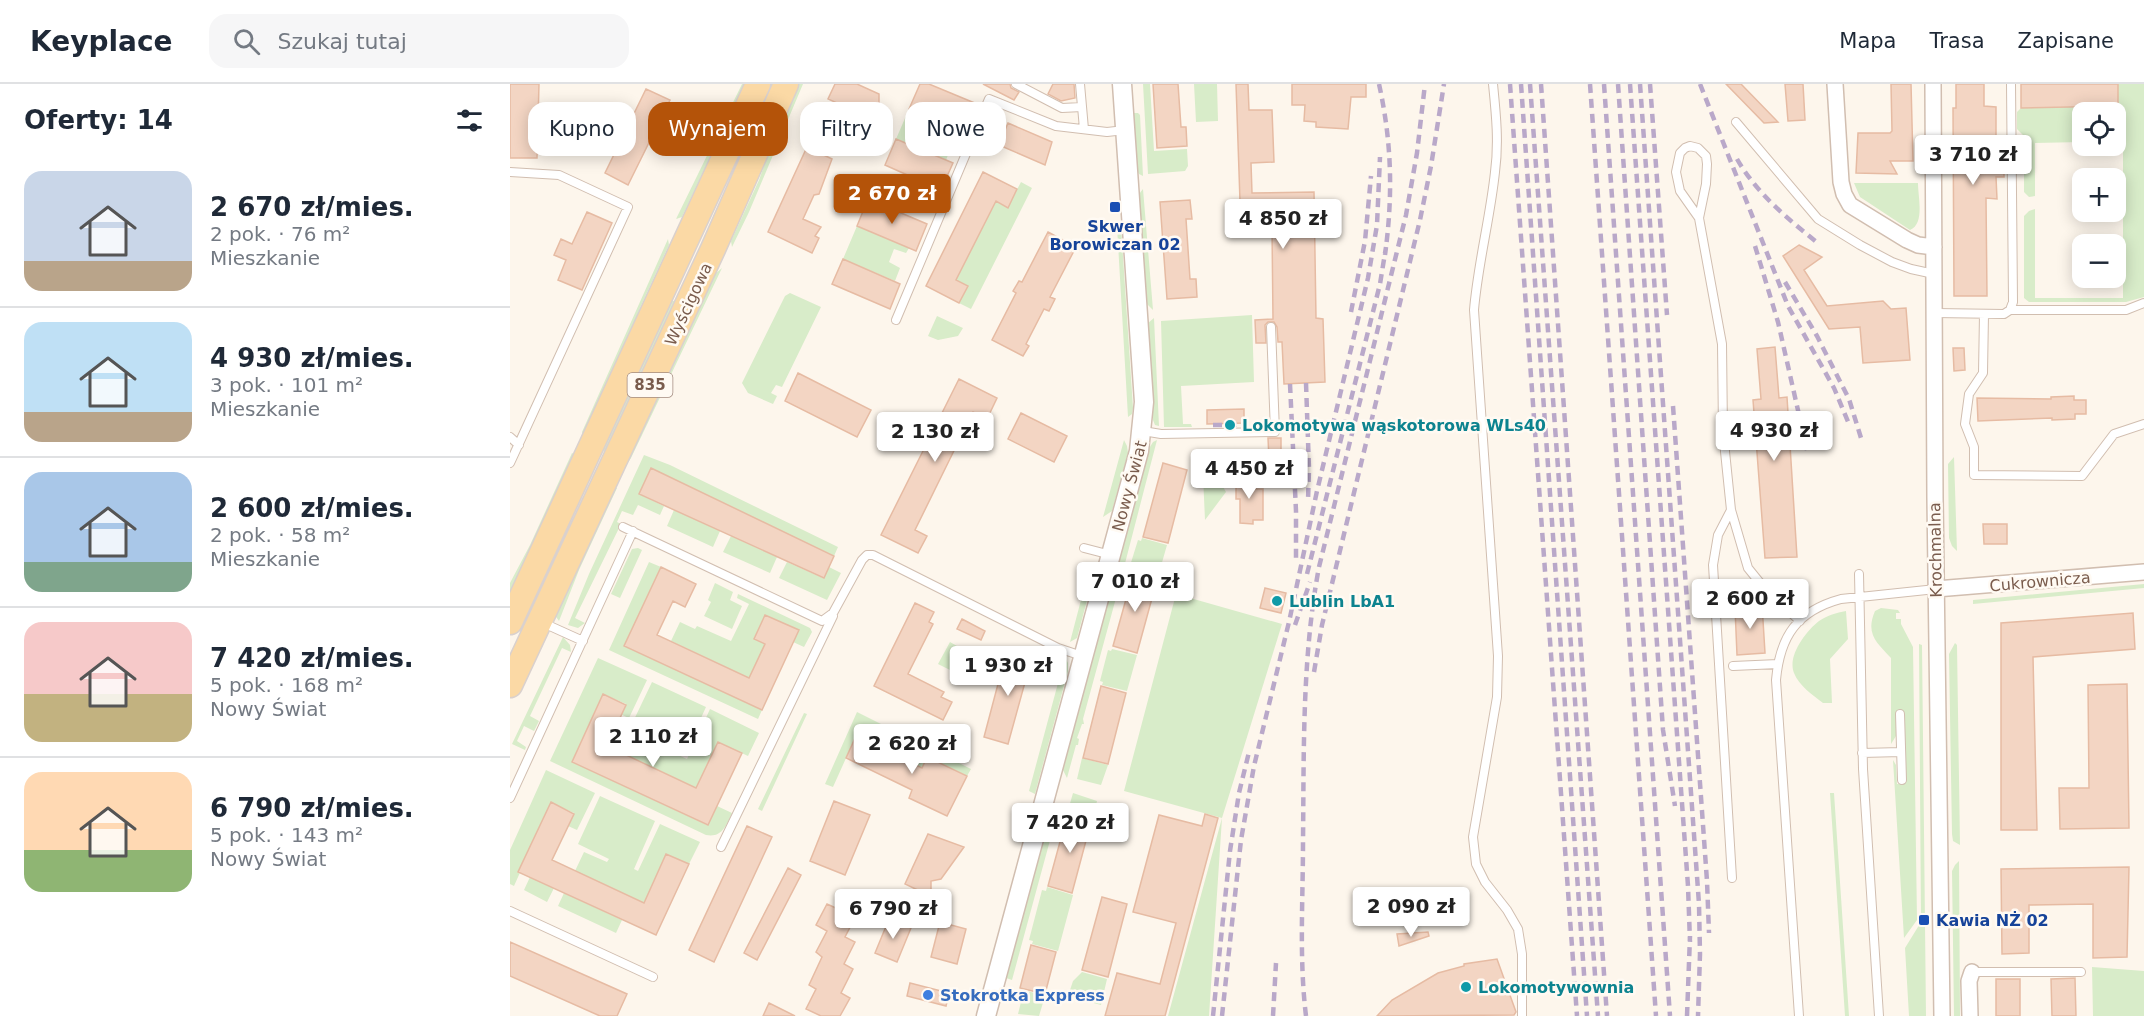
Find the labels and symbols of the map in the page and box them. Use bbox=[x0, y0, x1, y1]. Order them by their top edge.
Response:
pin: 3 710 zł bbox=[1911, 135, 2035, 186]
pin: 2 670 zł bbox=[830, 174, 954, 225]
pin: 4 850 zł bbox=[1221, 199, 1345, 250]
marker: Skwer Borowiczan 02 bbox=[1108, 200, 1122, 214]
place label: Skwer Borowiczan 02 bbox=[1049, 217, 1181, 254]
street label: Wyścigowa bbox=[661, 260, 716, 349]
road number: 835 bbox=[628, 373, 672, 397]
pin: 4 930 zł bbox=[1712, 411, 1836, 462]
pin: 2 130 zł bbox=[873, 412, 997, 463]
place label: Lokomotywa wąskotorowa WLs40 bbox=[1242, 416, 1546, 435]
marker: Lokomotywa wąskotorowa WLs40 bbox=[1223, 418, 1237, 432]
street label: Nowy Świat bbox=[1108, 439, 1151, 534]
pin: 4 450 zł bbox=[1187, 449, 1311, 500]
street label: Krochmalna bbox=[1925, 502, 1946, 598]
pin: 7 010 zł bbox=[1073, 562, 1197, 613]
street label: Cukrownicza bbox=[1989, 568, 2091, 595]
pin: 2 600 zł bbox=[1688, 579, 1812, 630]
place label: Lublin LbA1 bbox=[1289, 592, 1395, 611]
marker: Lublin LbA1 bbox=[1270, 594, 1284, 608]
pin: 1 930 zł bbox=[946, 646, 1070, 697]
pin: 2 110 zł bbox=[591, 717, 715, 768]
pin: 2 620 zł bbox=[850, 724, 974, 775]
pin: 7 420 zł bbox=[1008, 803, 1132, 854]
pin: 2 090 zł bbox=[1349, 887, 1473, 938]
pin: 6 790 zł bbox=[831, 889, 955, 940]
place label: Kawia NŻ 02 bbox=[1936, 911, 2049, 930]
marker: Kawia NŻ 02 bbox=[1917, 913, 1931, 927]
place label: Lokomotywownia bbox=[1478, 978, 1634, 997]
marker: Lokomotywownia bbox=[1459, 980, 1473, 994]
place label: Stokrotka Express bbox=[940, 986, 1105, 1005]
marker: Stokrotka Express bbox=[921, 988, 935, 1002]

